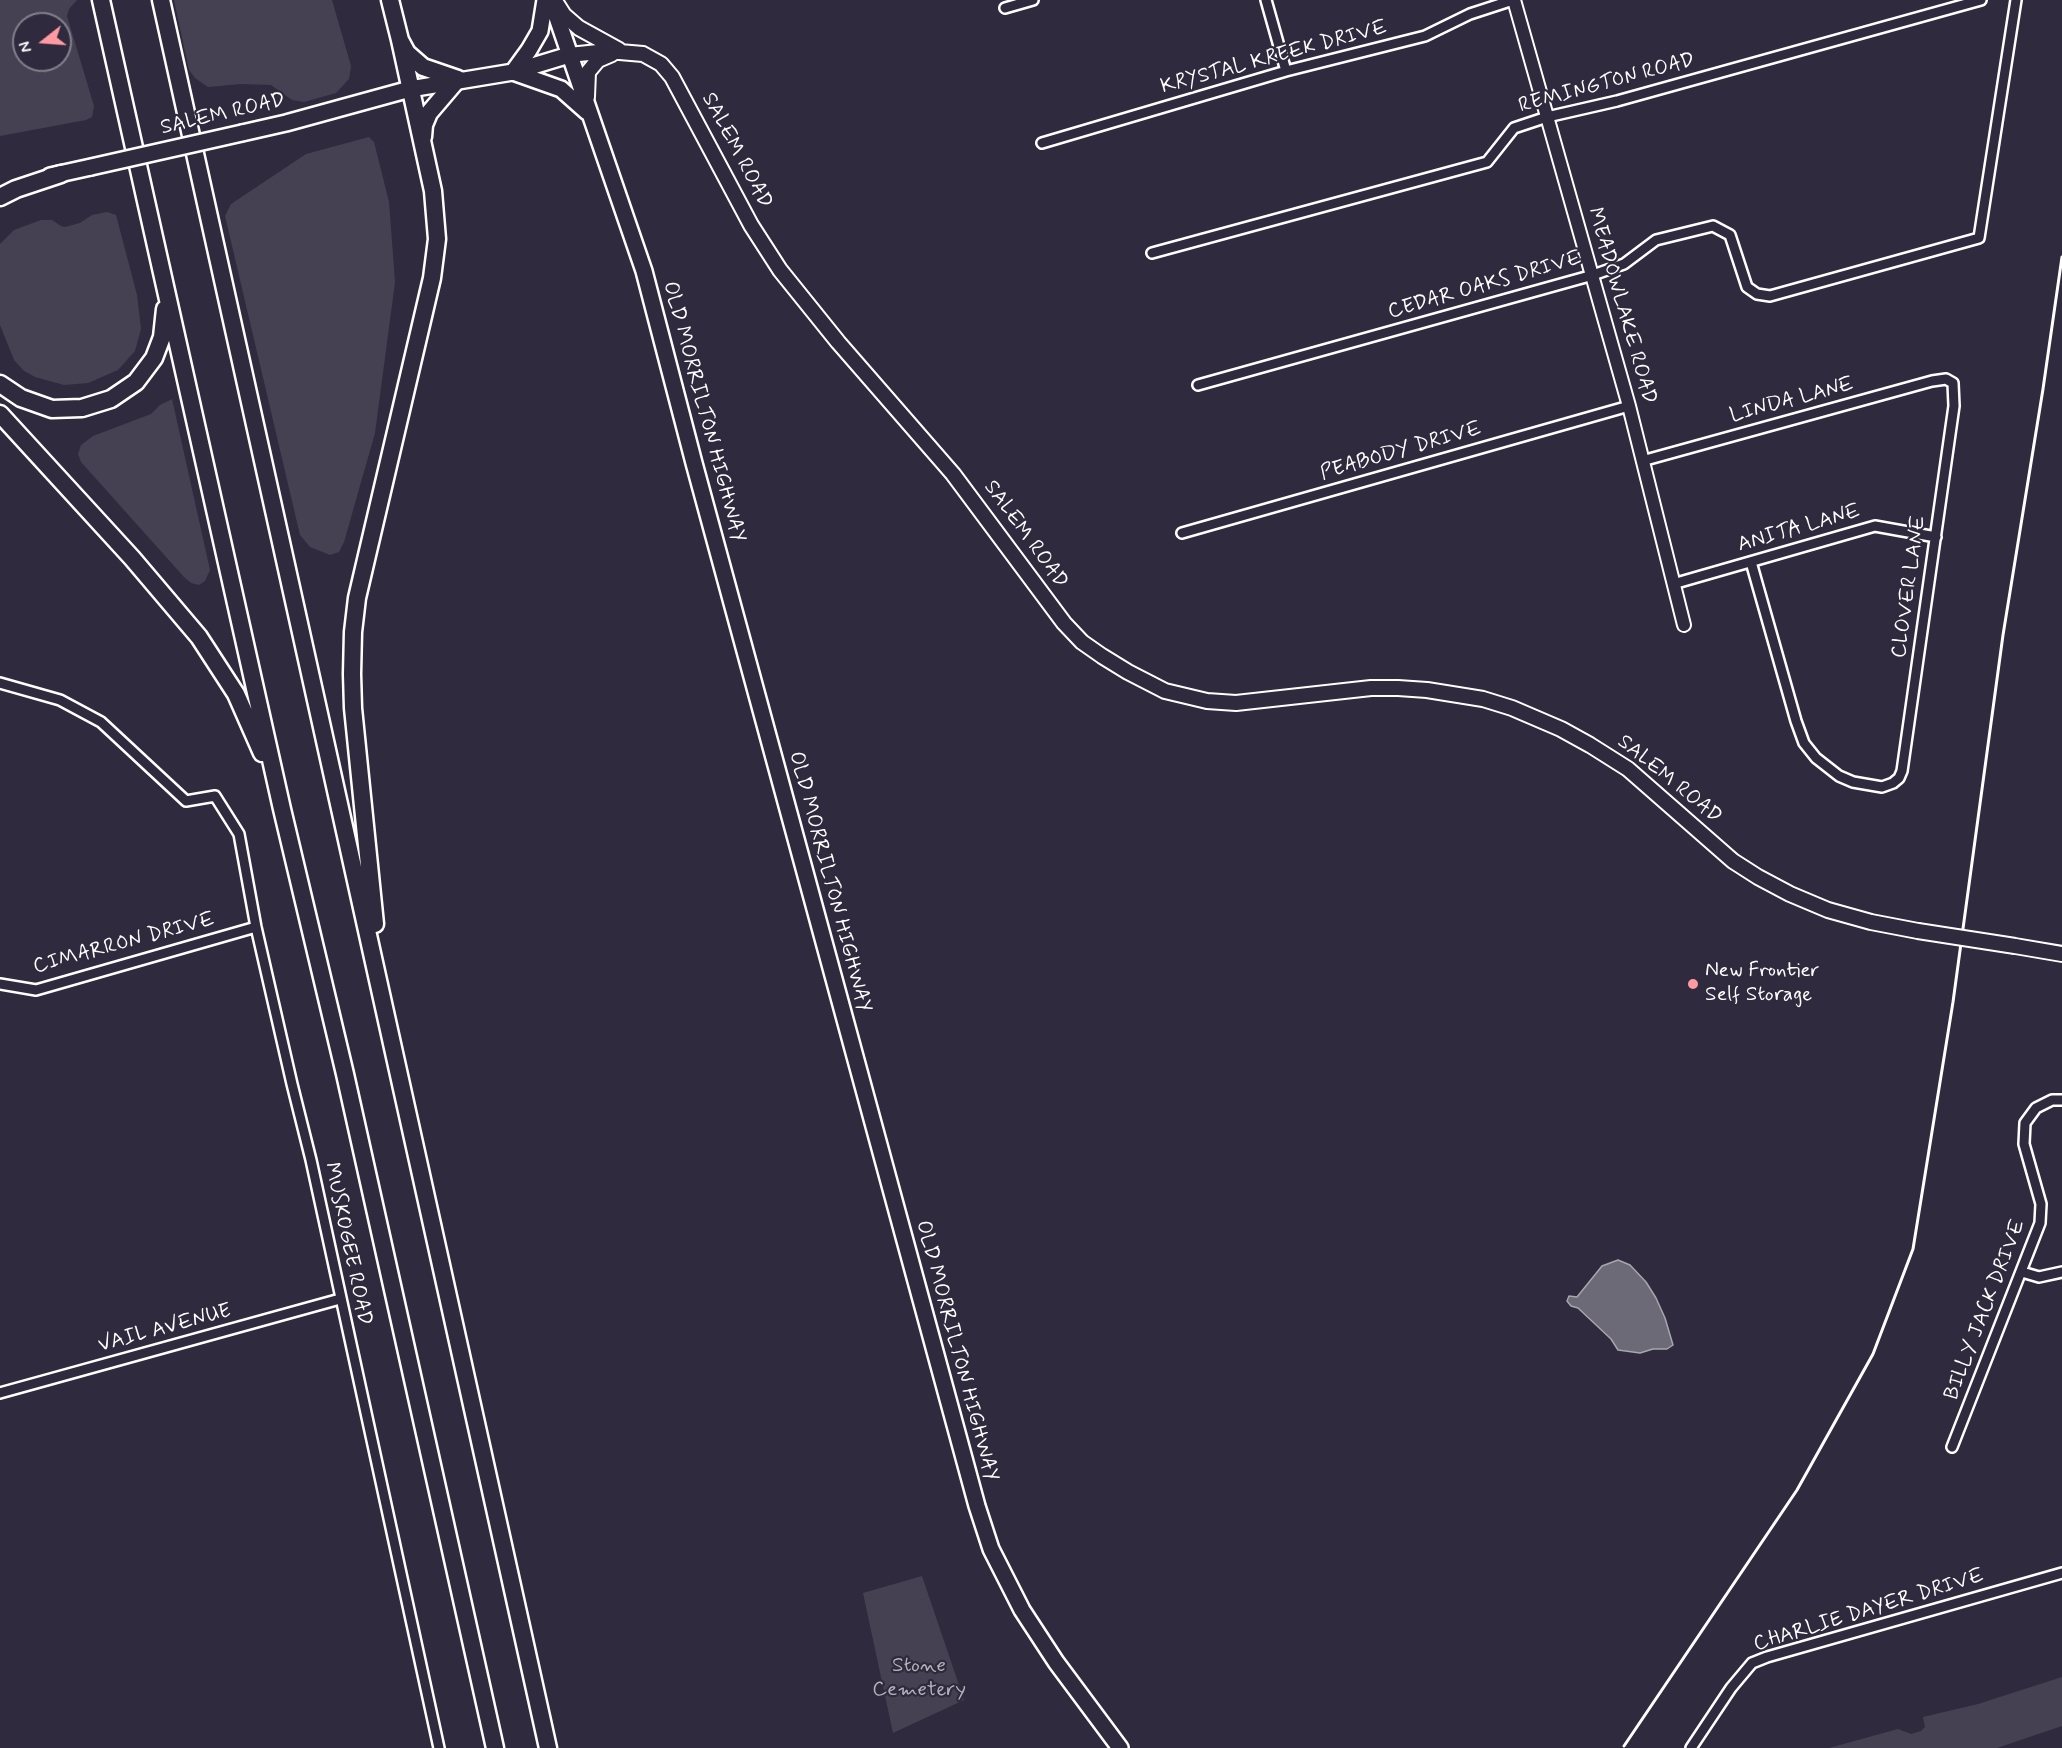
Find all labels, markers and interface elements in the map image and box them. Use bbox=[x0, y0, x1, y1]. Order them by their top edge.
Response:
north arrow bbox=[12, 12, 72, 72]
street label: KRYSTAL KREEK DRIVE bbox=[1158, 16, 1390, 100]
text: N bbox=[15, 39, 38, 55]
street label: REMINGTON ROAD bbox=[1516, 48, 1698, 120]
street label: SALEM ROAD bbox=[158, 88, 288, 142]
street label: SALEM ROAD bbox=[695, 89, 777, 213]
street label: MEADOWLAKE ROAD bbox=[1581, 205, 1661, 407]
street label: CEDAR OAKS DRIVE bbox=[1385, 246, 1585, 326]
street label: OLD MORRILTON HIGHWAY bbox=[656, 279, 750, 545]
street label: LINDA LANE bbox=[1727, 372, 1857, 430]
street label: PEABODY DRIVE bbox=[1318, 417, 1484, 487]
street label: SALEM ROAD bbox=[977, 476, 1073, 594]
street label: ANITA LANE bbox=[1735, 499, 1863, 559]
street label: CLOVER LANE bbox=[1888, 514, 1932, 660]
street label: SALEM ROAD bbox=[1612, 730, 1726, 830]
street label: OLD MORRILTON HIGHWAY bbox=[782, 749, 876, 1015]
street label: CIMARRON DRIVE bbox=[31, 908, 217, 980]
place label: New Frontier Self Storage bbox=[1705, 959, 1819, 1009]
marker: New Frontier Self Storage bbox=[1686, 977, 1700, 991]
street label: MUSKOGEE ROAD bbox=[317, 1160, 377, 1328]
street label: BILLY JACK DRIVE bbox=[1940, 1216, 2032, 1404]
street label: OLD MORRILTON HIGHWAY bbox=[909, 1218, 1003, 1484]
street label: VAIL AVENUE bbox=[96, 1299, 234, 1359]
street label: CHARLIE DAYER DRIVE bbox=[1751, 1564, 1987, 1658]
park label: Stone Cemetery bbox=[872, 1654, 966, 1704]

